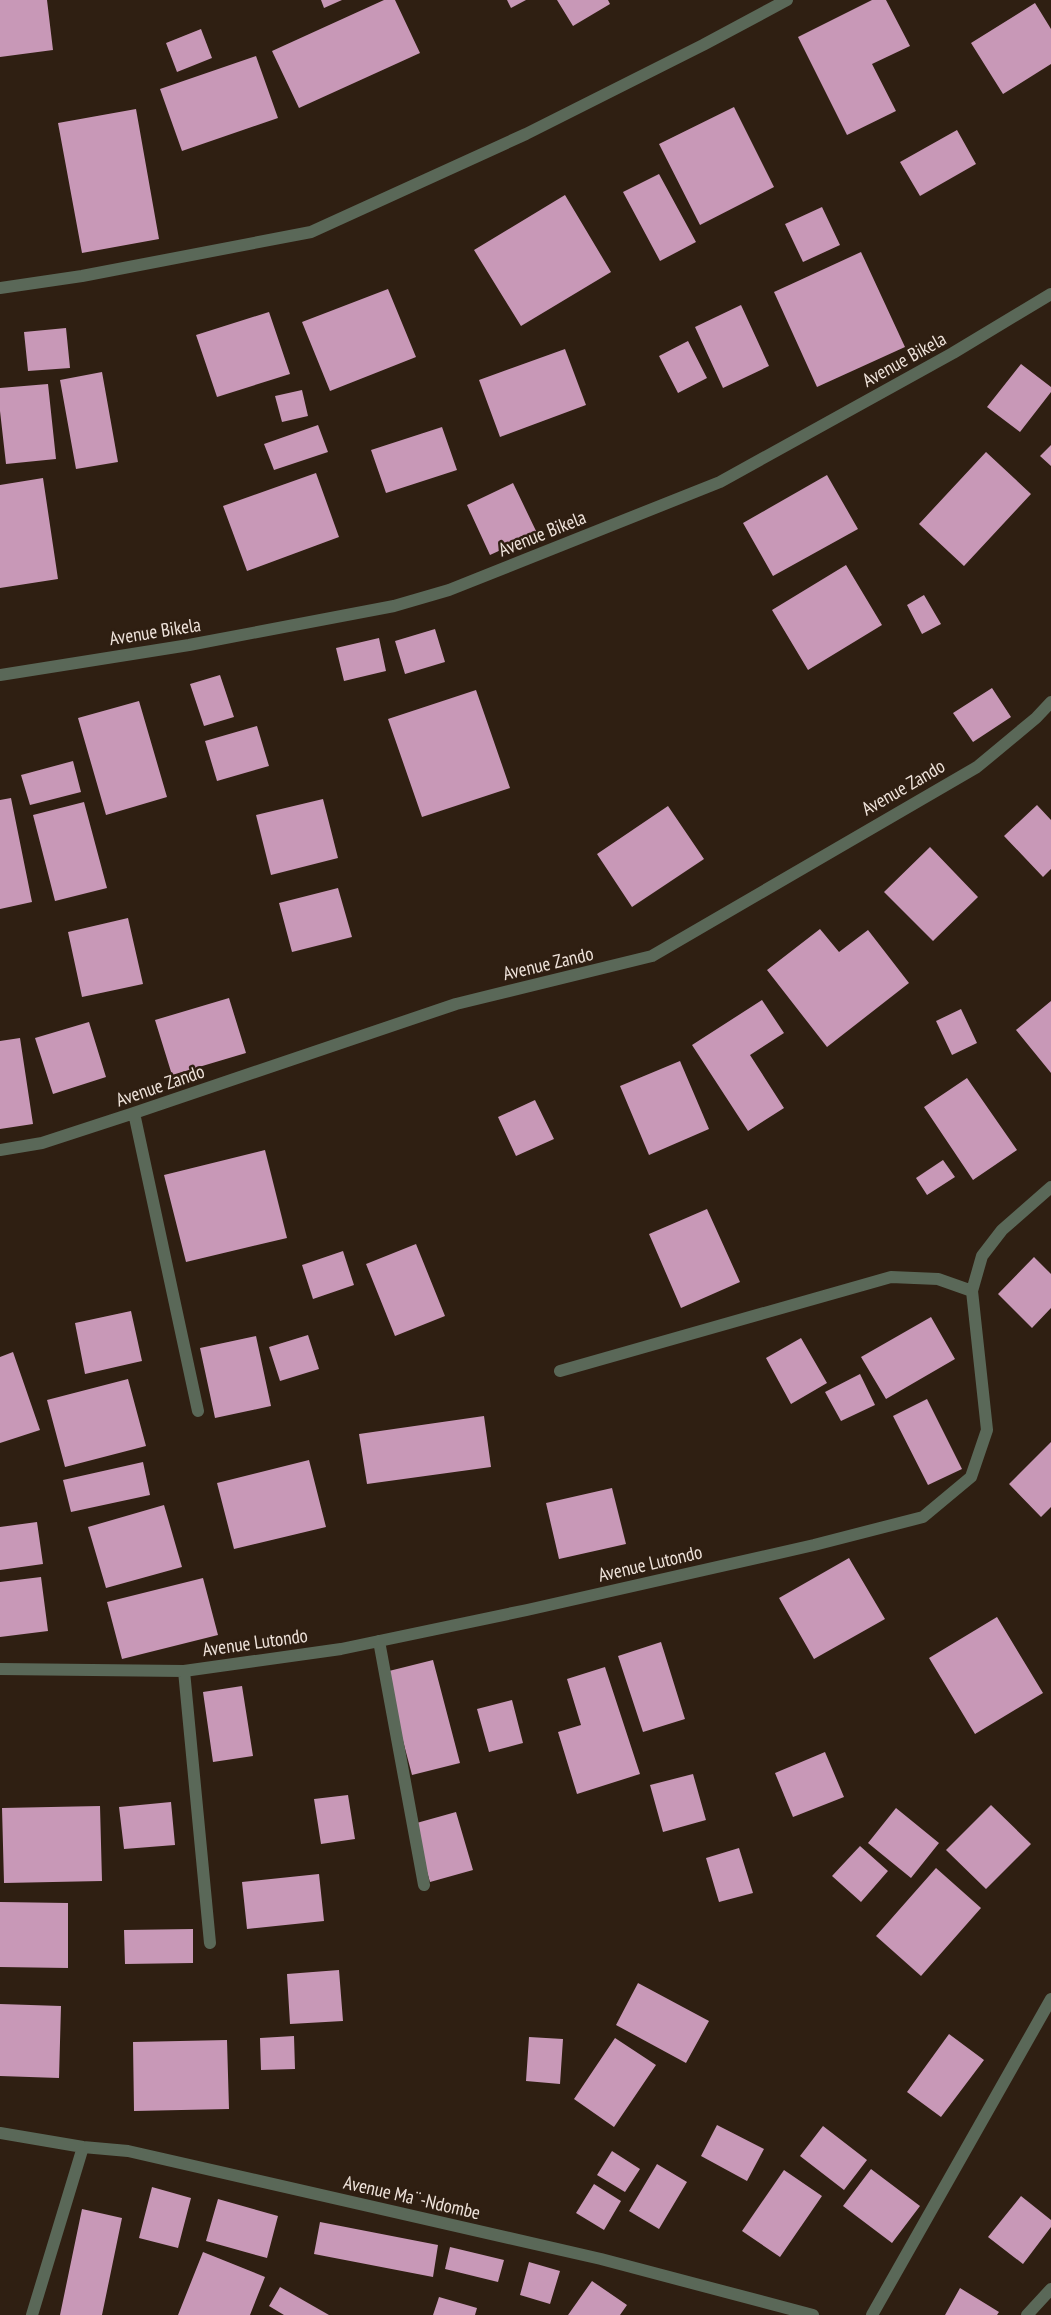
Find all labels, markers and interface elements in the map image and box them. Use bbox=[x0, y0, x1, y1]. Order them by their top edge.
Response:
street label: Avenue Bikela bbox=[858, 326, 950, 392]
street label: Avenue Bikela bbox=[495, 505, 589, 561]
street label: Avenue Bikela bbox=[108, 612, 202, 650]
street label: Avenue Zando bbox=[857, 754, 949, 820]
street label: Avenue Zando bbox=[500, 941, 596, 985]
street label: Avenue Zando bbox=[113, 1059, 207, 1111]
street label: Avenue Lutondo bbox=[596, 1539, 704, 1587]
street label: Avenue Lutondo bbox=[201, 1623, 309, 1661]
street label: Avenue Ma¨-Ndombe bbox=[341, 2170, 483, 2224]

